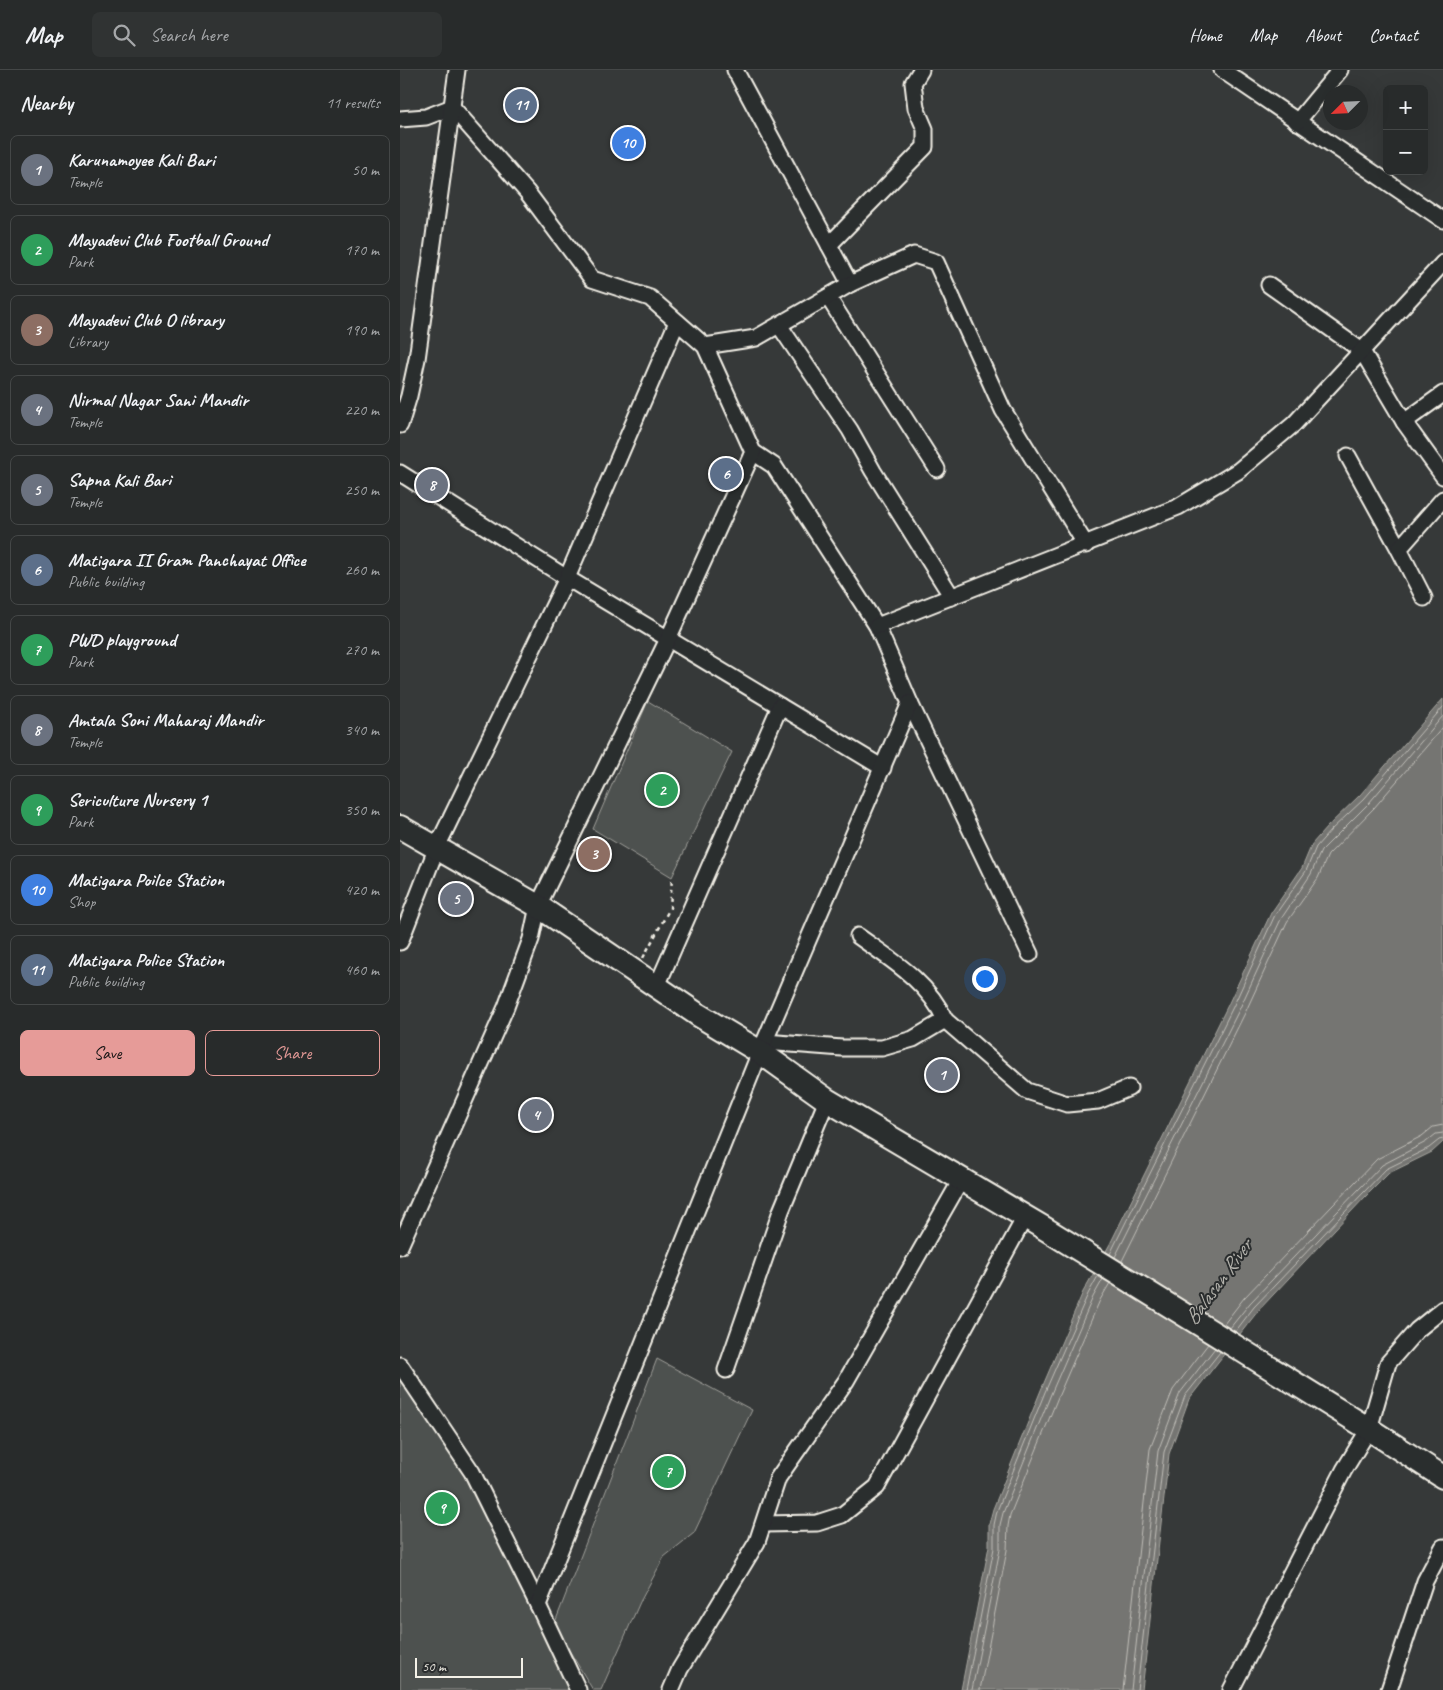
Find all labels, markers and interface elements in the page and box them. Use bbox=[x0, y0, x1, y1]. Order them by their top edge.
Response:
search box bbox=[92, 12, 442, 57]
text: Map bbox=[25, 20, 62, 50]
icon: search bbox=[110, 21, 138, 49]
text: Search here bbox=[150, 23, 228, 47]
text: Home bbox=[1189, 24, 1222, 46]
text: Map bbox=[1250, 24, 1277, 46]
text: About bbox=[1305, 24, 1341, 46]
text: Contact bbox=[1369, 24, 1418, 46]
north arrow bbox=[1323, 85, 1368, 130]
map controls bbox=[1383, 85, 1428, 175]
button: + bbox=[1383, 85, 1428, 130]
pin: 11 bbox=[505, 86, 537, 124]
text: Nearby bbox=[20, 90, 73, 116]
text: 11 results bbox=[326, 93, 380, 113]
pin: 10 bbox=[612, 124, 644, 162]
button: − bbox=[1383, 130, 1428, 175]
text: Karunamoyee Kali Bari bbox=[68, 148, 215, 172]
text: 1 bbox=[33, 160, 41, 180]
text: 50 m bbox=[352, 160, 379, 180]
text: Temple bbox=[68, 172, 102, 192]
text: Mayadevi Club Football Ground bbox=[68, 228, 268, 252]
text: 2 bbox=[33, 240, 41, 260]
text: 170 m bbox=[345, 240, 379, 260]
text: Park bbox=[68, 252, 93, 272]
text: Mayadevi Club O library bbox=[68, 308, 224, 332]
text: 3 bbox=[33, 320, 41, 340]
text: 190 m bbox=[345, 320, 379, 340]
text: Library bbox=[68, 332, 108, 352]
text: Nirmal Nagar Sani Mandir bbox=[68, 388, 248, 412]
text: 4 bbox=[33, 400, 41, 420]
text: 220 m bbox=[345, 400, 379, 420]
text: Temple bbox=[68, 412, 102, 432]
pin: 6 bbox=[710, 455, 742, 493]
pin: 8 bbox=[416, 466, 448, 504]
text: Sapna Kali Bari bbox=[68, 468, 171, 492]
text: 5 bbox=[34, 480, 40, 500]
text: 250 m bbox=[345, 480, 379, 500]
text: Temple bbox=[68, 492, 102, 512]
text: Matigara II Gram Panchayat Office bbox=[68, 548, 306, 572]
text: 6 bbox=[33, 560, 41, 580]
text: 260 m bbox=[345, 560, 379, 580]
text: Public building bbox=[68, 572, 144, 592]
text: PWD playground bbox=[68, 628, 176, 652]
text: 7 bbox=[33, 640, 41, 660]
text: 270 m bbox=[345, 640, 379, 660]
text: Park bbox=[68, 652, 93, 672]
text: Amtala Soni Maharaj Mandir bbox=[68, 708, 263, 732]
text: 8 bbox=[33, 720, 41, 740]
text: 340 m bbox=[345, 720, 379, 740]
text: Temple bbox=[68, 732, 102, 752]
pin: 2 bbox=[646, 771, 678, 809]
text: Sericulture Nursery 1 bbox=[68, 788, 207, 812]
text: 9 bbox=[33, 800, 41, 820]
text: 350 m bbox=[345, 800, 379, 820]
text: Park bbox=[68, 812, 93, 832]
pin: 3 bbox=[578, 835, 610, 873]
text: Matigara Poilce Station bbox=[68, 868, 224, 892]
text: 10 bbox=[30, 880, 44, 900]
text: 420 m bbox=[345, 880, 379, 900]
pin: 5 bbox=[440, 880, 472, 918]
text: Shop bbox=[68, 892, 95, 912]
text: Matigara Police Station bbox=[68, 948, 224, 972]
text: 11 bbox=[30, 960, 44, 980]
text: 460 m bbox=[345, 960, 379, 980]
your location bbox=[972, 966, 998, 992]
text: Public building bbox=[68, 972, 144, 992]
button: Save bbox=[20, 1030, 195, 1076]
button: Share bbox=[205, 1030, 380, 1076]
pin: 1 bbox=[926, 1056, 958, 1094]
pin: 4 bbox=[520, 1096, 552, 1134]
water label: Balasan River bbox=[1178, 1231, 1260, 1330]
pin: 7 bbox=[652, 1453, 684, 1491]
pin: 9 bbox=[426, 1489, 458, 1527]
scale bar bbox=[415, 1655, 522, 1678]
text: 50 m bbox=[422, 1658, 446, 1675]

